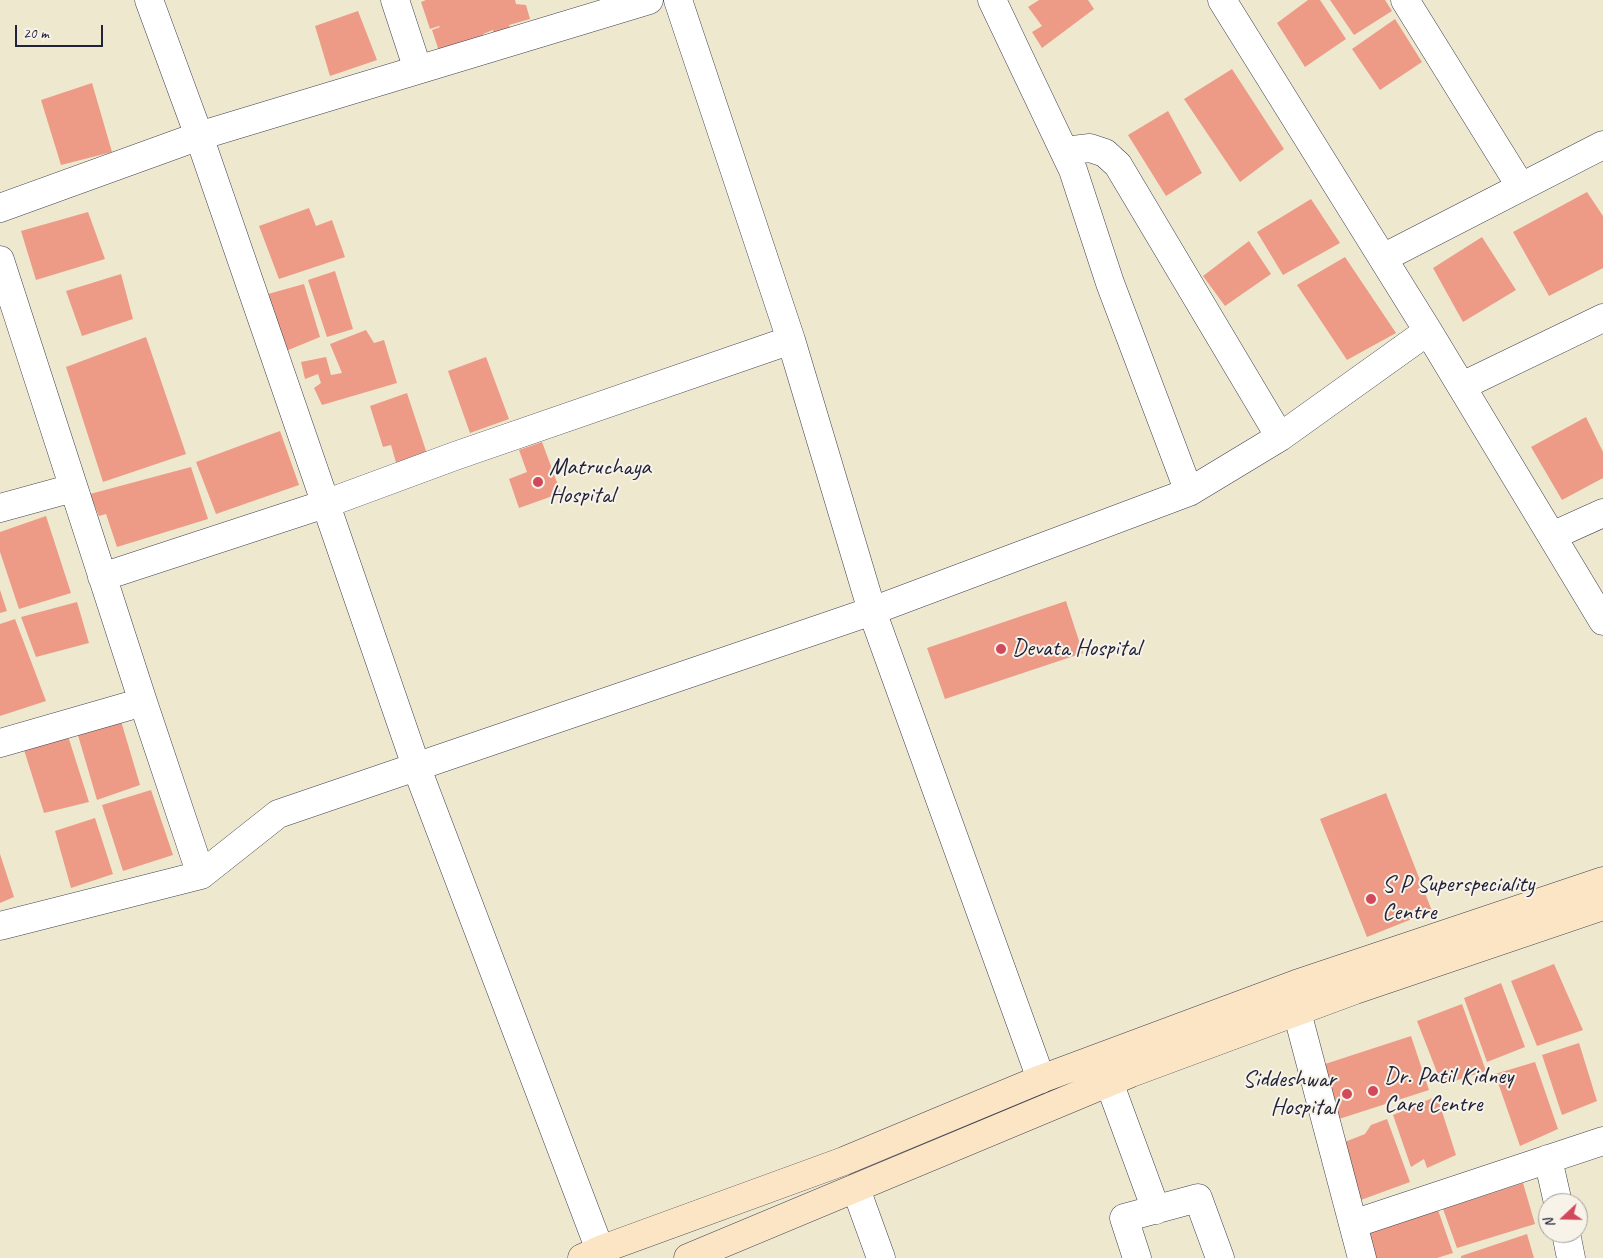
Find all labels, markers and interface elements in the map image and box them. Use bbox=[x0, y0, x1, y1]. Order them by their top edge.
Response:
scale bar bbox=[18, 15, 105, 47]
text: 20 m bbox=[23, 24, 49, 43]
place label: Matruchaya Hospital bbox=[549, 454, 651, 510]
marker: Matruchaya Hospital bbox=[531, 475, 545, 489]
place label: Devata Hospital bbox=[1012, 635, 1141, 663]
marker: Devata Hospital bbox=[994, 642, 1008, 656]
place label: S P Superspeciality Centre bbox=[1382, 871, 1534, 927]
marker: S P Superspeciality Centre bbox=[1364, 892, 1378, 906]
place label: Dr. Patil Kidney Care Centre bbox=[1384, 1063, 1513, 1119]
place label: Siddeshwar Hospital bbox=[1242, 1066, 1336, 1122]
marker: Dr. Patil Kidney Care Centre bbox=[1366, 1084, 1380, 1098]
marker: Siddeshwar Hospital bbox=[1340, 1087, 1354, 1101]
north arrow bbox=[1538, 1193, 1588, 1243]
text: N bbox=[1540, 1216, 1559, 1230]

